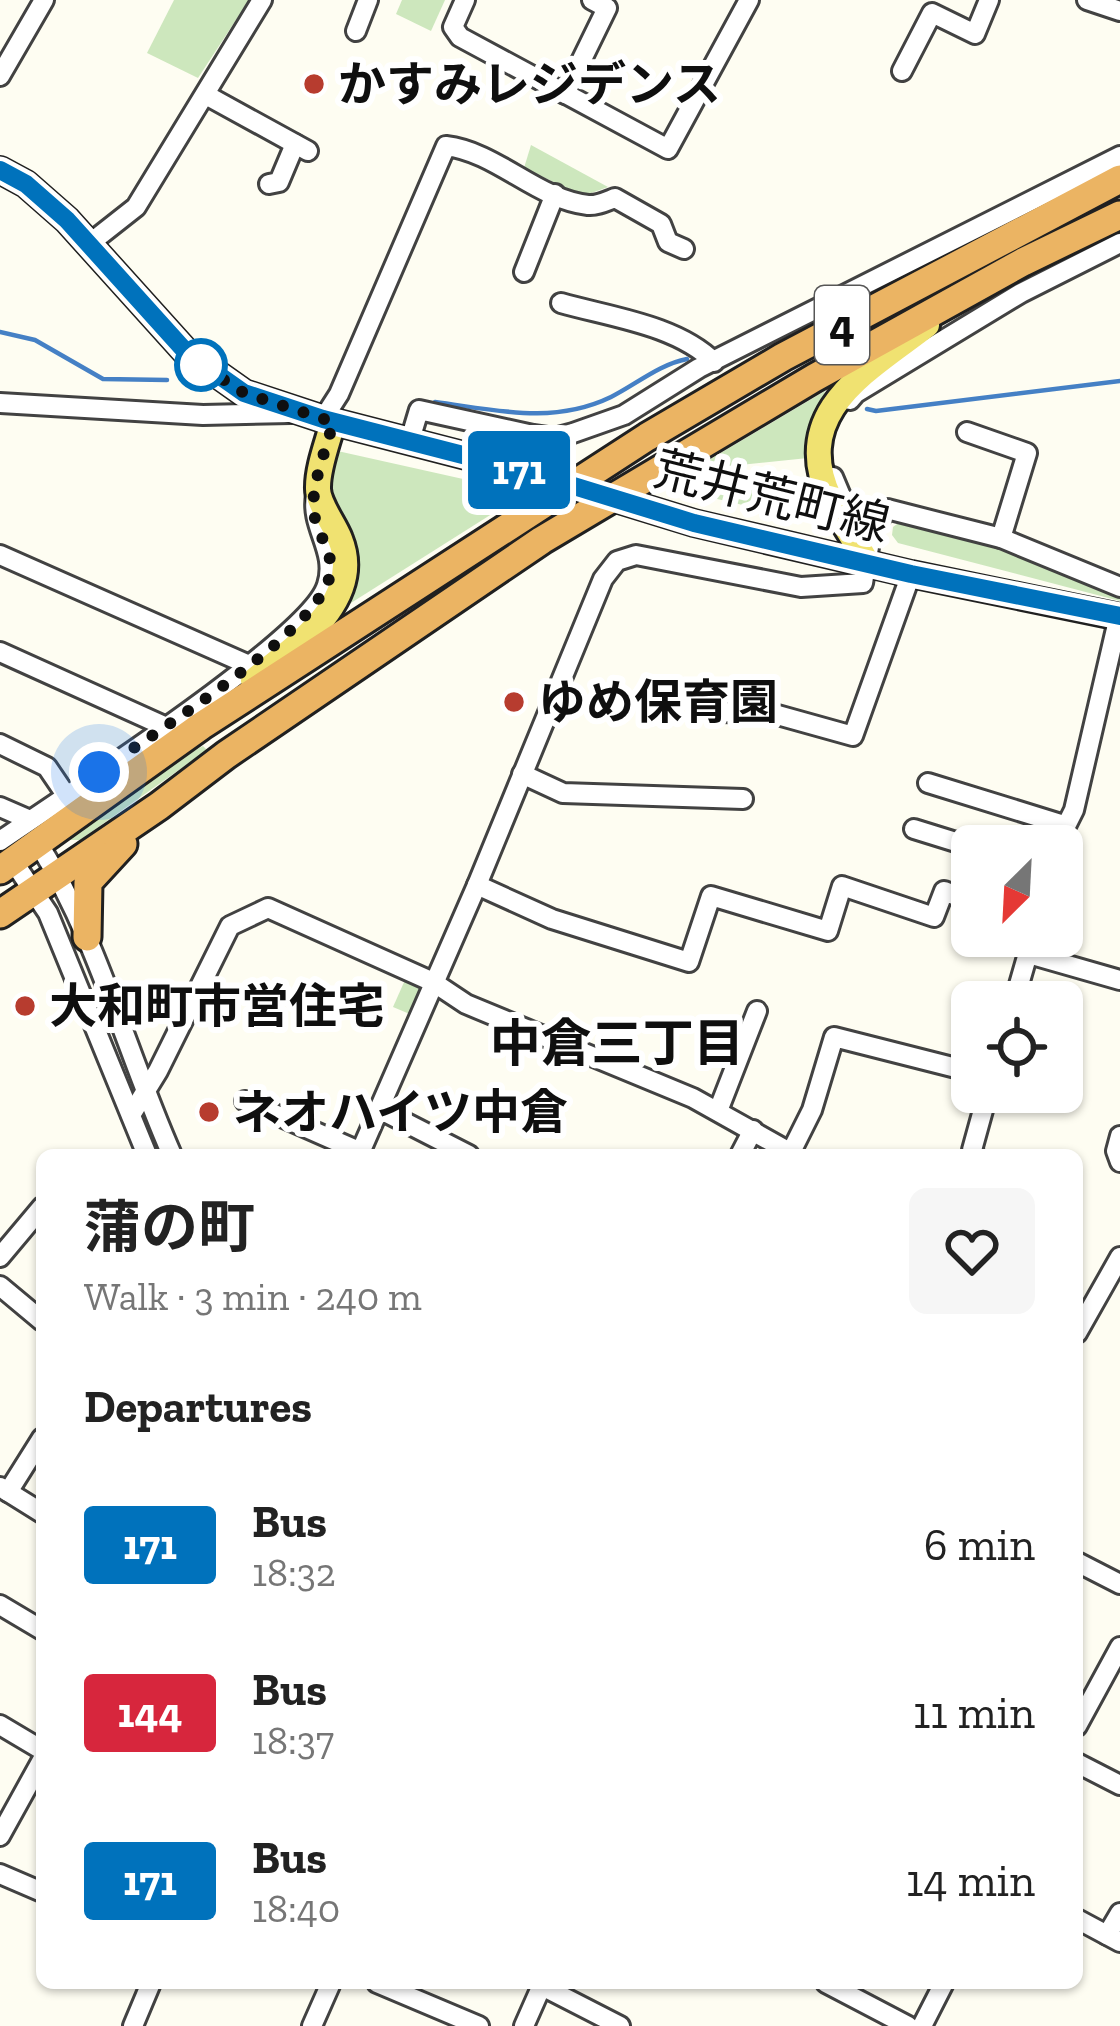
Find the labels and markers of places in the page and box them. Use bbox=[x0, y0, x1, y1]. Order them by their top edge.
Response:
place label: かすみレジデンス bbox=[338, 56, 721, 113]
marker: かすみレジデンス bbox=[301, 71, 327, 97]
unlabelled marker bbox=[176, 340, 226, 390]
place label: ゆめ保育園 bbox=[538, 674, 778, 731]
marker: ゆめ保育園 bbox=[501, 689, 527, 715]
place label: 大和町市営住宅 bbox=[49, 978, 385, 1035]
marker: 大和町市営住宅 bbox=[12, 993, 38, 1019]
place label: ネオハイツ中倉 bbox=[233, 1084, 568, 1141]
marker: ネオハイツ中倉 bbox=[196, 1099, 222, 1125]

